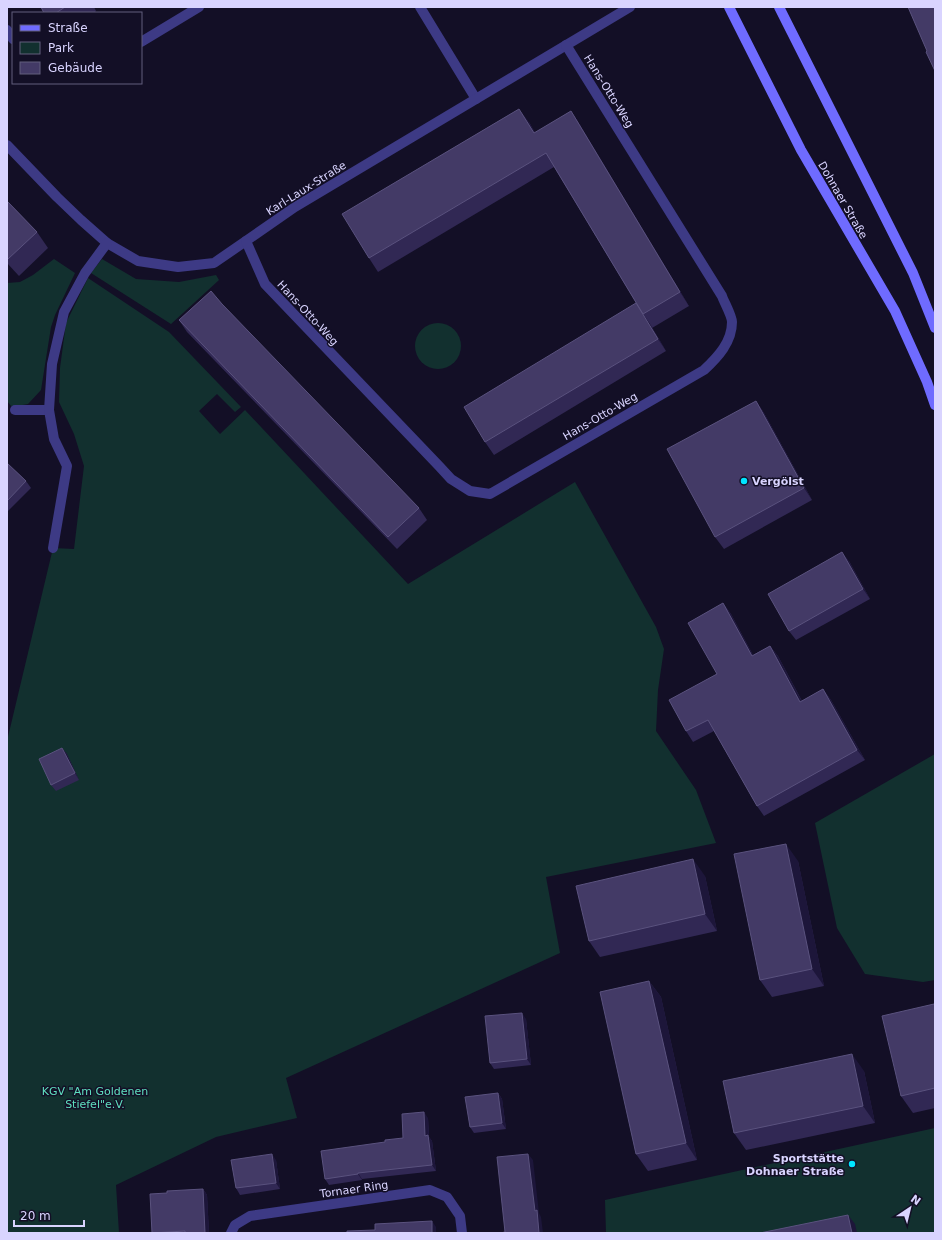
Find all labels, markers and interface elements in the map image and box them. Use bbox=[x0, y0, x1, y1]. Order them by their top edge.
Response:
legend bbox=[12, 12, 142, 84]
text: Straße bbox=[48, 21, 88, 35]
text: Park bbox=[48, 41, 74, 55]
street label: Hans-Otto-Weg bbox=[581, 52, 636, 130]
text: Gebäude bbox=[48, 61, 102, 75]
street label: Karl-Laux-Straße bbox=[264, 158, 349, 218]
street label: Dohnaer Straße bbox=[815, 159, 870, 241]
street label: Hans-Otto-Weg bbox=[274, 278, 341, 348]
street label: Hans-Otto-Weg bbox=[561, 390, 640, 443]
place label: Vergölst bbox=[752, 475, 804, 488]
marker: Vergölst bbox=[739, 476, 749, 486]
park label: KGV "Am Goldenen Stiefel"e.V. bbox=[42, 1085, 148, 1111]
place label: Sportstätte Dohnaer Straße bbox=[746, 1152, 844, 1178]
marker: Sportstätte Dohnaer Straße bbox=[847, 1159, 857, 1169]
street label: Tornaer Ring bbox=[318, 1178, 389, 1201]
north arrow bbox=[890, 1188, 930, 1228]
text: N bbox=[908, 1192, 923, 1208]
scale bar bbox=[14, 1202, 84, 1228]
text: 20 m bbox=[20, 1209, 51, 1223]

